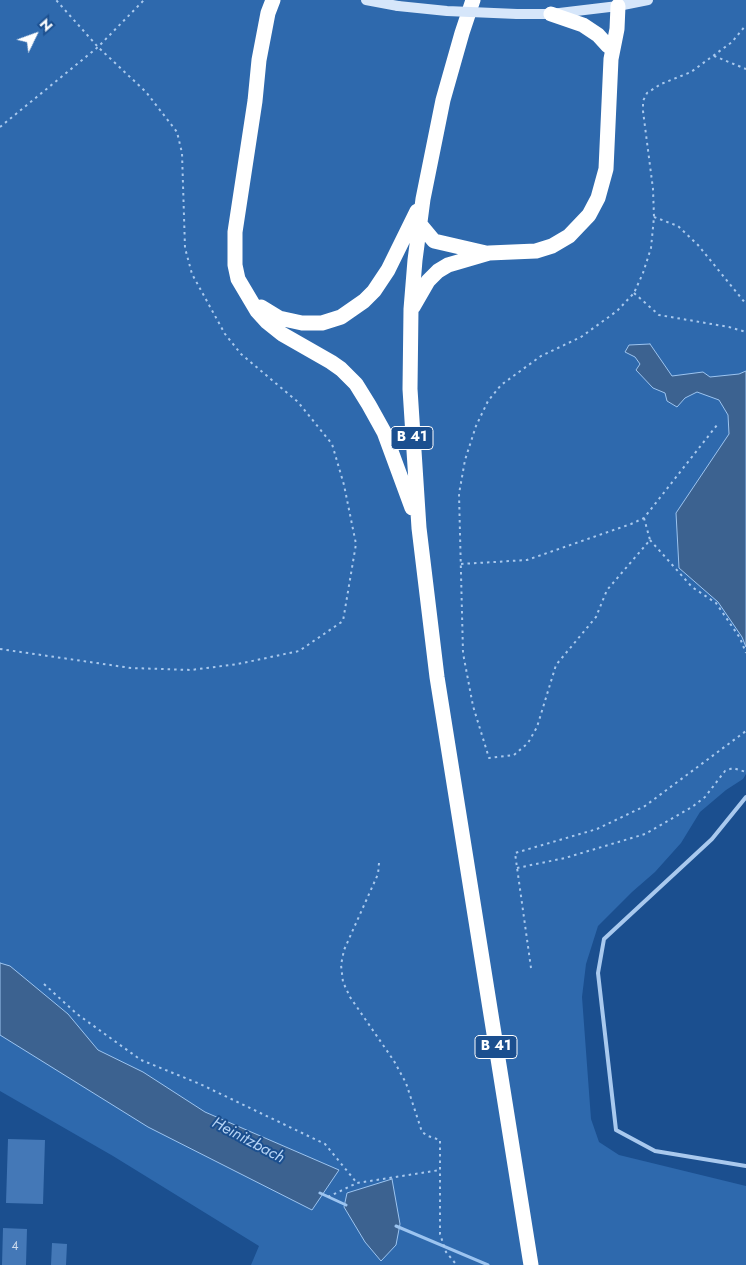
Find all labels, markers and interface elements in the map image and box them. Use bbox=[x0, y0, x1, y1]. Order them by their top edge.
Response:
north arrow bbox=[10, 10, 60, 60]
text: N bbox=[35, 14, 57, 36]
road number: B 41 bbox=[391, 426, 433, 449]
road number: B 41 bbox=[475, 1036, 517, 1058]
water label: Heinitzbach bbox=[208, 1114, 288, 1168]
house number: 4 bbox=[12, 1240, 18, 1254]

